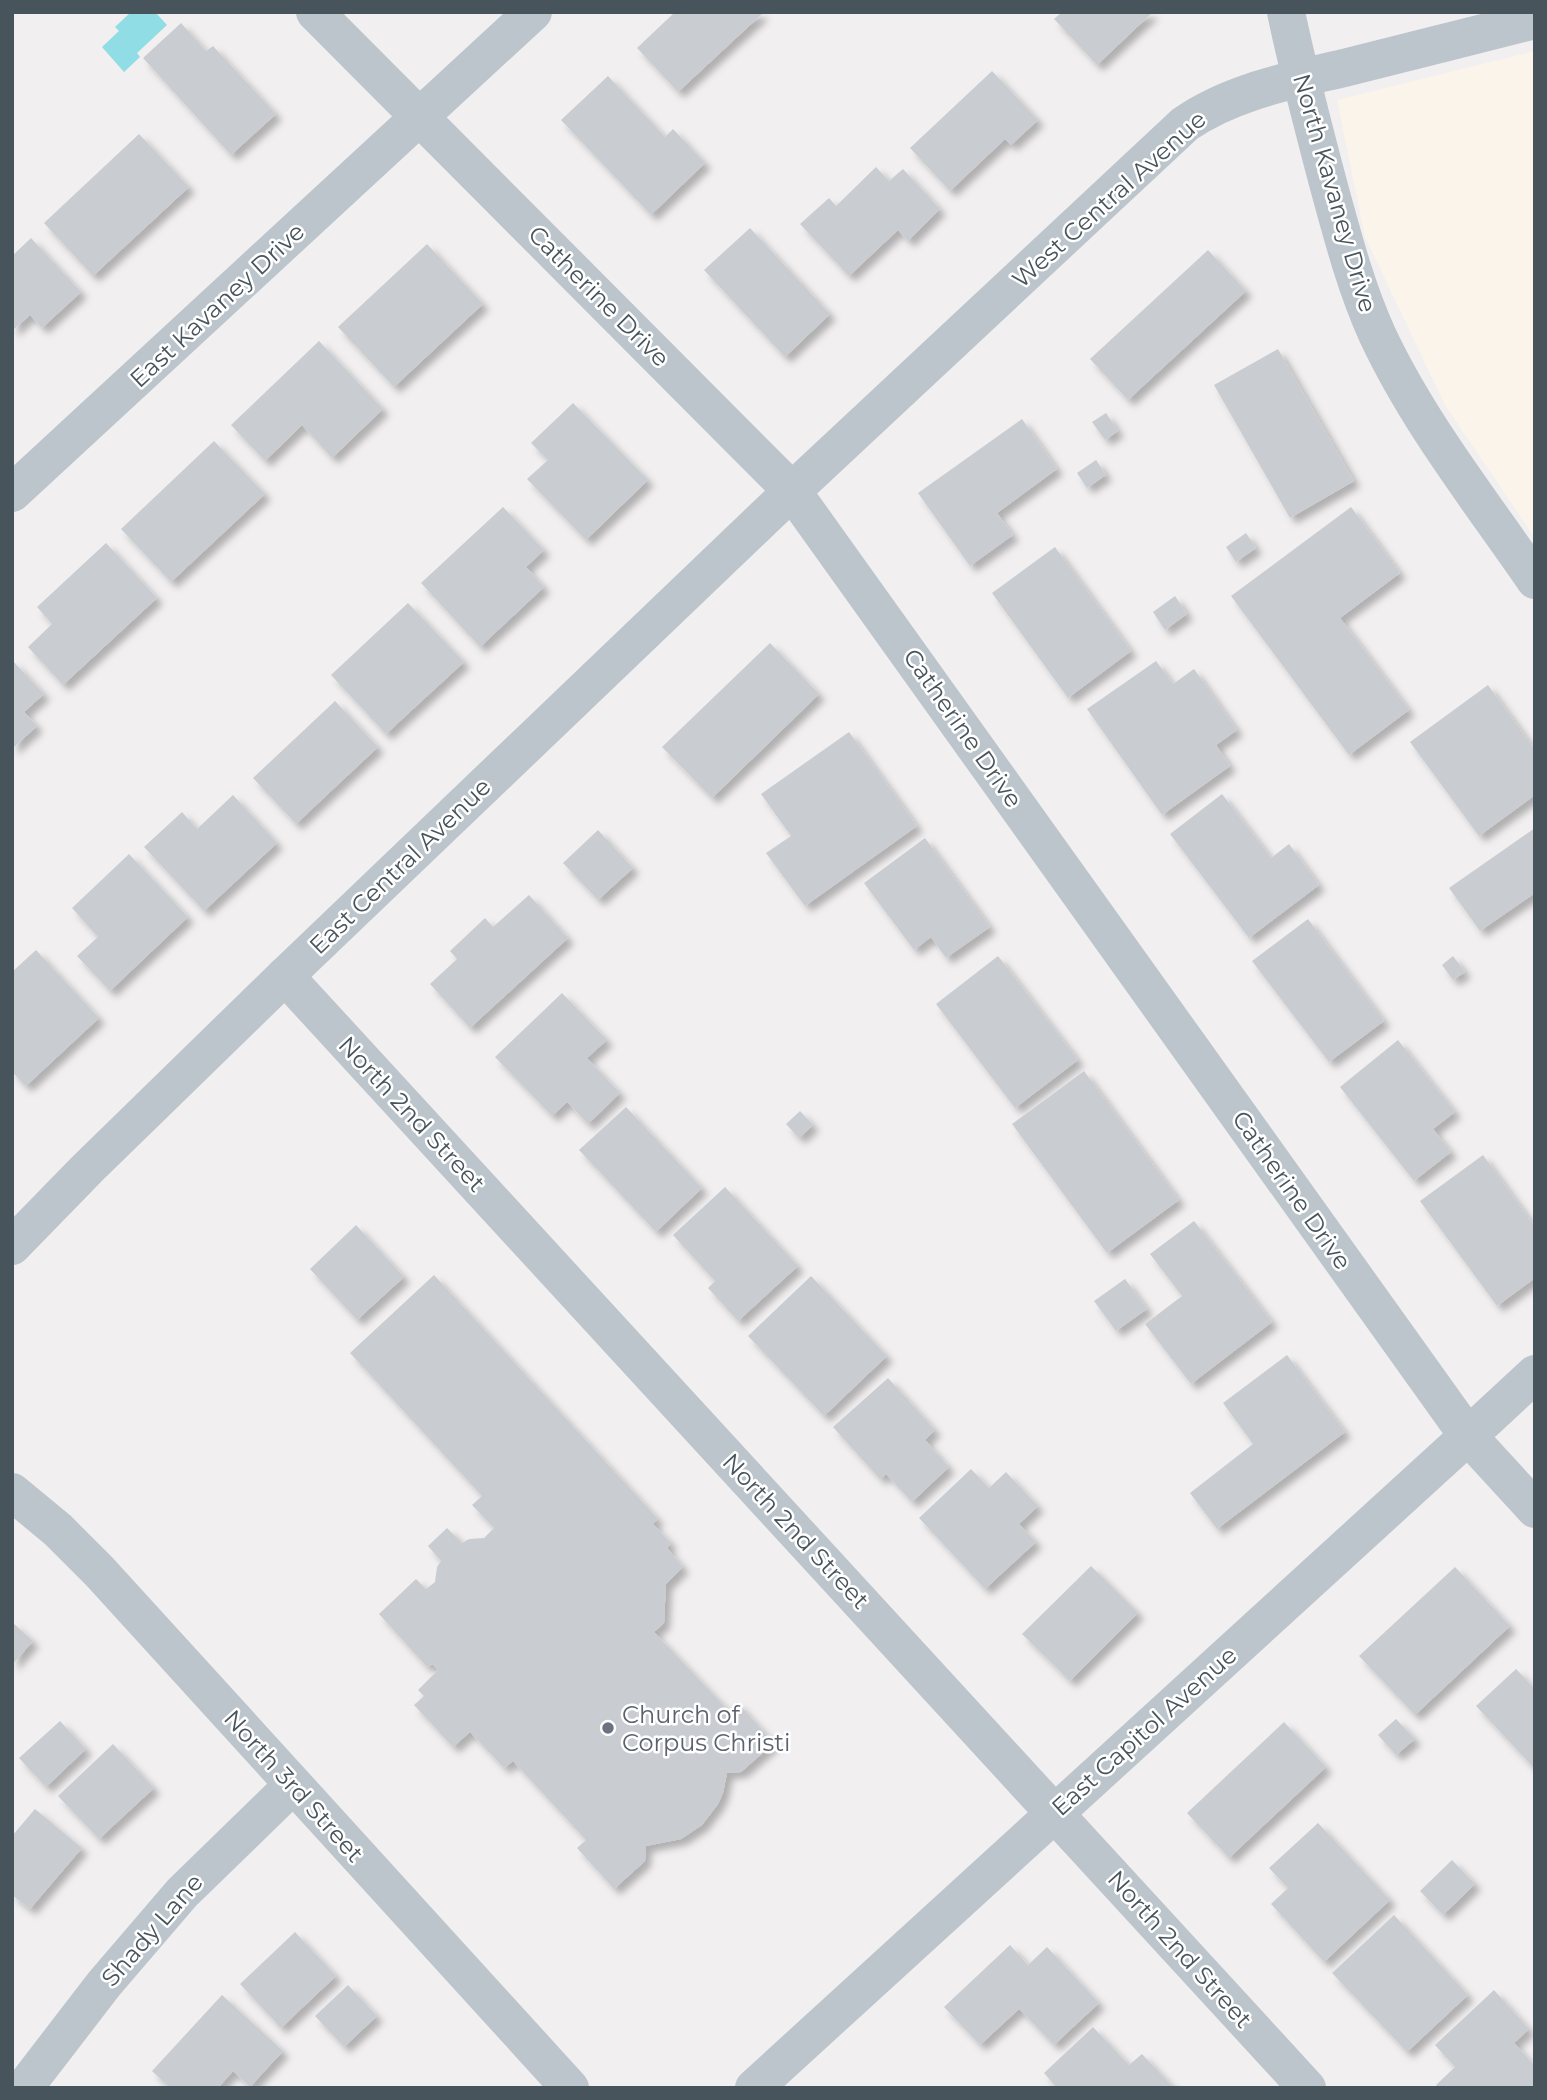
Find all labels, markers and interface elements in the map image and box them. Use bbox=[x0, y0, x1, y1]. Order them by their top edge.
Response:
street label: North Kavaney Drive bbox=[1287, 70, 1383, 316]
street label: West Central Avenue bbox=[1006, 104, 1212, 294]
street label: East Kavaney Drive bbox=[124, 217, 310, 393]
street label: Catherine Drive bbox=[523, 220, 675, 372]
street label: Catherine Drive bbox=[897, 643, 1029, 813]
street label: East Central Avenue bbox=[303, 772, 497, 960]
street label: North 2nd Street bbox=[333, 1030, 492, 1198]
street label: Catherine Drive bbox=[1226, 1105, 1358, 1275]
street label: North 2nd Street bbox=[717, 1447, 876, 1615]
street label: East Capitol Avenue bbox=[1046, 1640, 1242, 1822]
place label: Church of Corpus Christi bbox=[622, 1700, 790, 1757]
street label: North 3rd Street bbox=[218, 1704, 370, 1868]
marker: Church of Corpus Christi bbox=[600, 1720, 616, 1736]
street label: North 2nd Street bbox=[1102, 1864, 1258, 2034]
street label: Shady Lane bbox=[95, 1868, 209, 1992]

